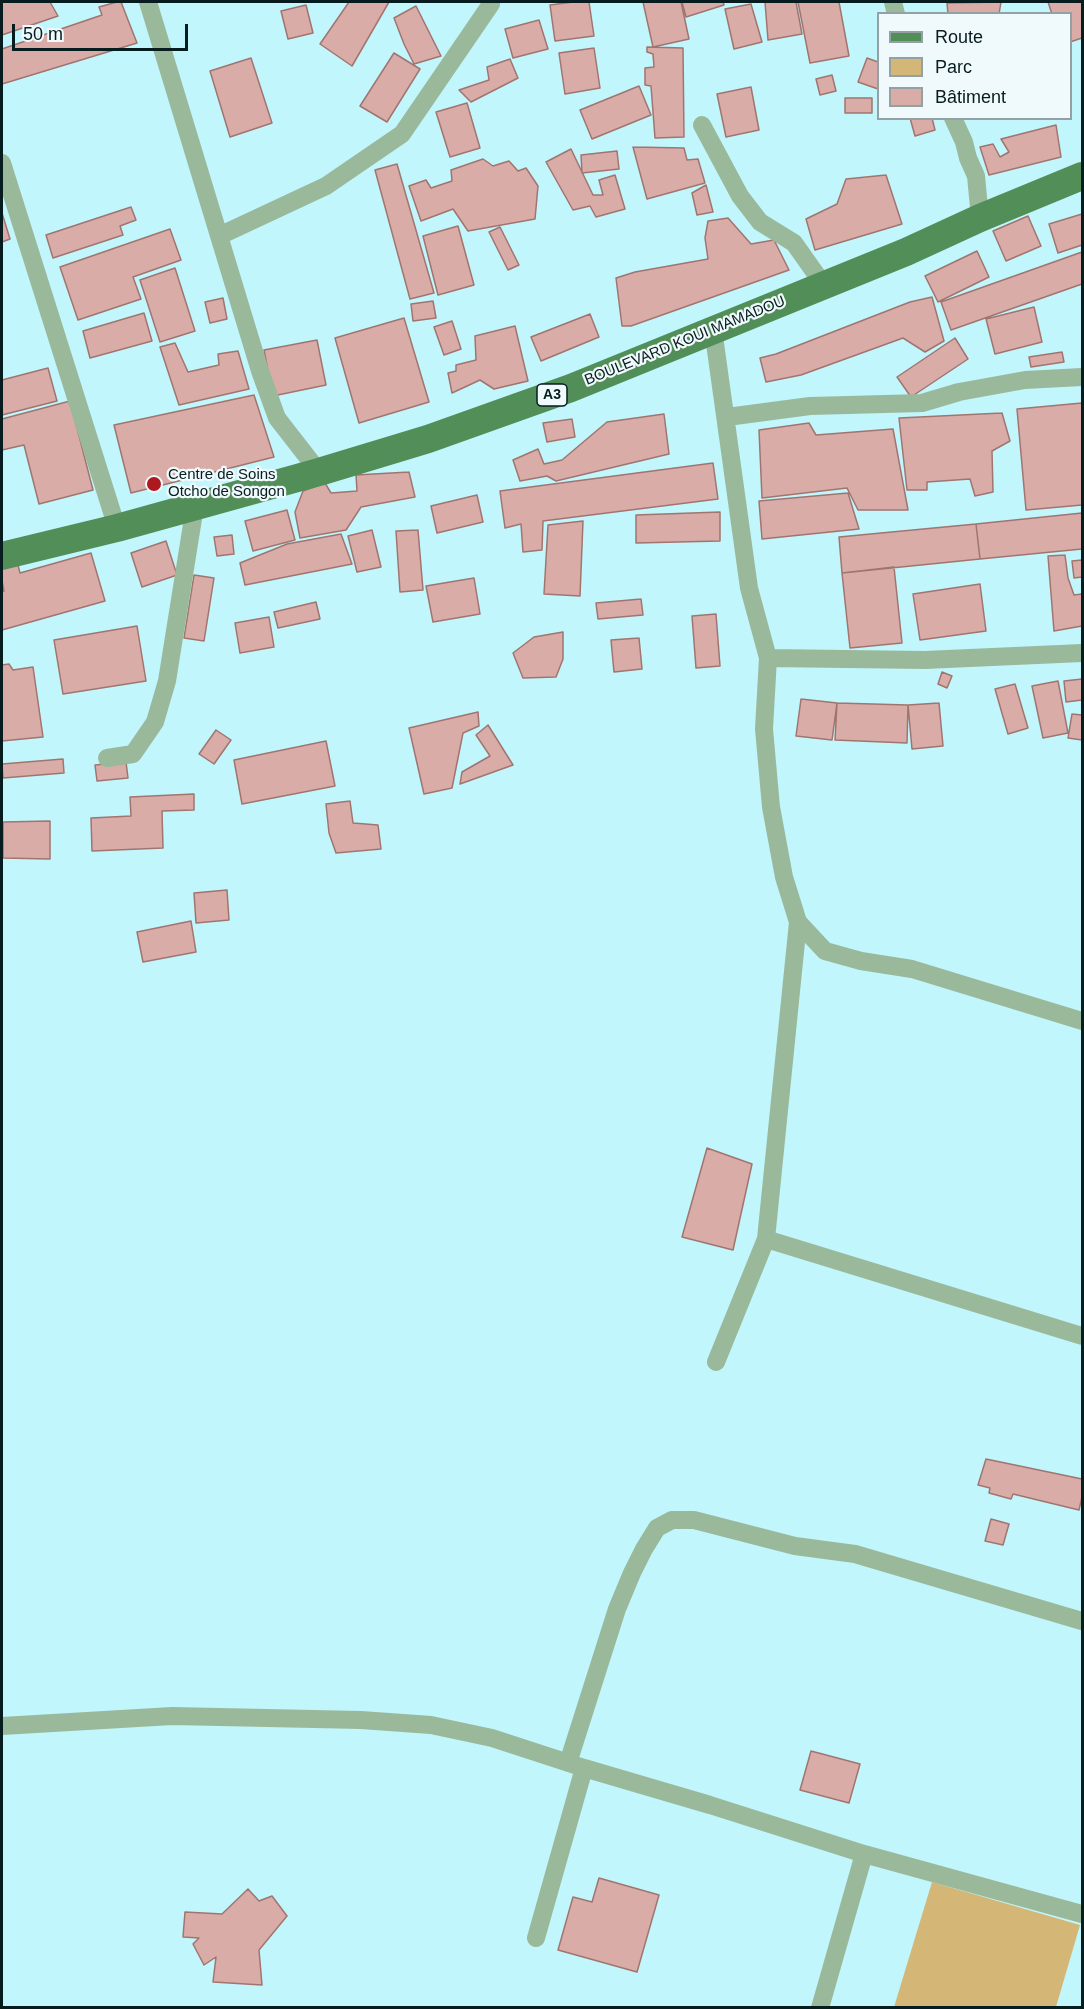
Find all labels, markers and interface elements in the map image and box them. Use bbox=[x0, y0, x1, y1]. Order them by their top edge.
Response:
scale bar bbox=[15, 12, 190, 50]
legend bbox=[877, 12, 1072, 120]
text: 50 m bbox=[23, 24, 63, 44]
text: Route bbox=[935, 27, 983, 47]
text: Parc bbox=[935, 57, 972, 77]
text: Bâtiment bbox=[935, 87, 1006, 107]
street label: BOULEVARD KOUI MAMADOU bbox=[582, 292, 788, 390]
road number: A3 bbox=[537, 384, 567, 406]
place label: Centre de Soins Otcho de Songon bbox=[168, 466, 285, 501]
marker: Centre de Soins Otcho de Songon bbox=[145, 475, 163, 493]

